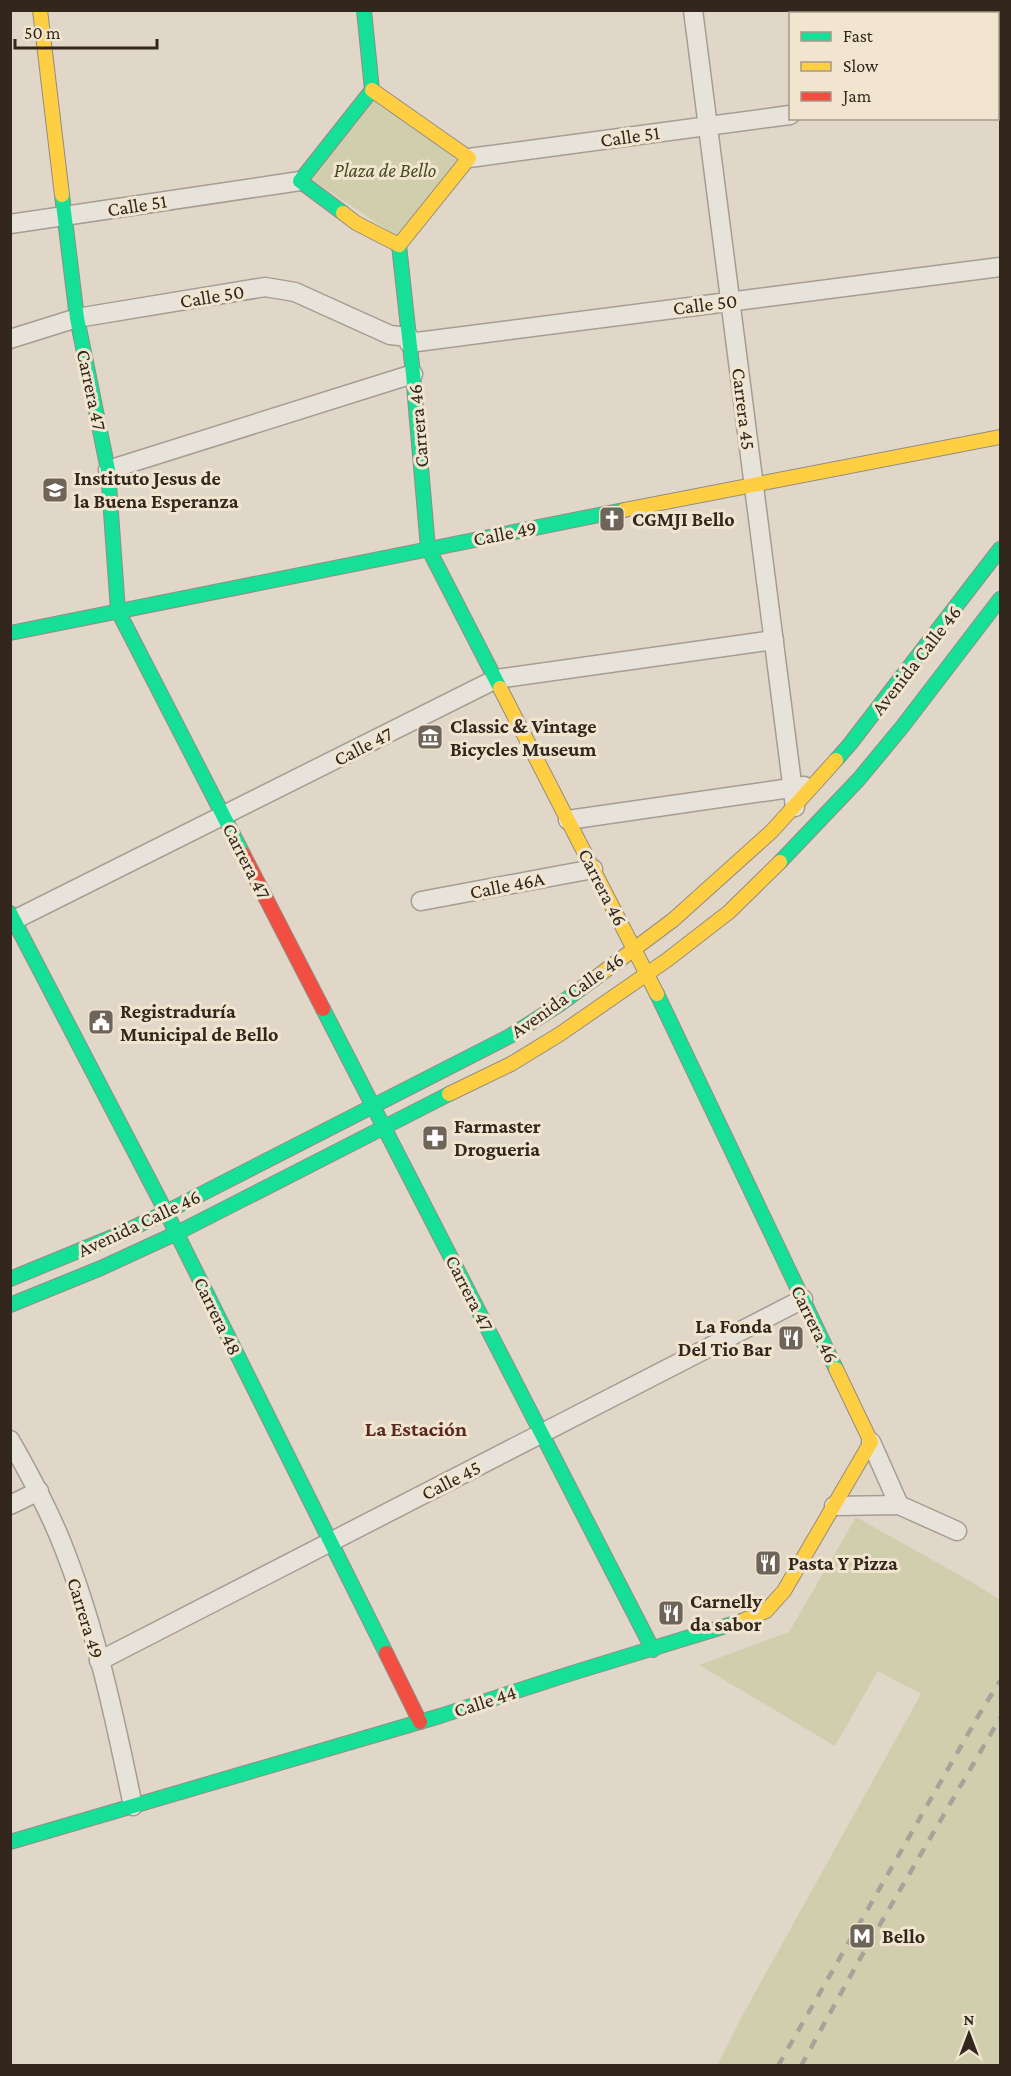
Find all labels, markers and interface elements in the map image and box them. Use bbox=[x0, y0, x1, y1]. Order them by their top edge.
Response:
scale bar bbox=[15, 12, 158, 50]
legend bbox=[789, 12, 999, 120]
text: 50 m bbox=[24, 23, 61, 43]
text: Fast bbox=[843, 26, 874, 46]
text: Slow bbox=[843, 56, 879, 76]
text: Jam bbox=[841, 86, 872, 106]
street label: Calle 51 bbox=[599, 121, 661, 151]
park label: Plaza de Bello bbox=[334, 159, 436, 181]
street label: Calle 51 bbox=[106, 189, 168, 221]
street label: Calle 50 bbox=[178, 280, 246, 312]
street label: Calle 50 bbox=[672, 289, 738, 319]
street label: Carrera 47 bbox=[73, 348, 111, 432]
street label: Carrera 45 bbox=[728, 367, 760, 451]
street label: Carrera 46 bbox=[403, 383, 433, 469]
place label: Instituto Jesus de la Buena Esperanza bbox=[74, 467, 239, 512]
school or university icon: Instituto Jesus de la Buena Esperanza bbox=[40, 475, 70, 505]
church icon: CGMJI Bello bbox=[597, 504, 627, 534]
place label: CGMJI Bello bbox=[632, 508, 735, 530]
street label: Calle 49 bbox=[471, 516, 539, 550]
street label: Avenida Calle 46 bbox=[866, 601, 966, 719]
place label: Classic & Vintage Bicycles Museum bbox=[450, 715, 597, 760]
street label: Calle 47 bbox=[330, 722, 396, 770]
museum icon: Classic & Vintage Bicycles Museum bbox=[415, 722, 445, 752]
street label: Carrera 47 bbox=[219, 819, 275, 903]
street label: Carrera 46 bbox=[574, 845, 632, 929]
street label: Calle 46A bbox=[468, 867, 547, 903]
street label: Avenida Calle 46 bbox=[506, 948, 628, 1042]
place label: Registraduría Municipal de Bello bbox=[120, 1000, 278, 1045]
public building icon: Registraduría Municipal de Bello bbox=[86, 1007, 116, 1037]
place label: Farmaster Drogueria bbox=[454, 1115, 541, 1160]
pharmacy icon: Farmaster Drogueria bbox=[420, 1123, 450, 1153]
street label: Avenida Calle 46 bbox=[74, 1185, 204, 1261]
street label: Carrera 47 bbox=[442, 1251, 498, 1335]
street label: Carrera 48 bbox=[190, 1273, 246, 1359]
street label: Carrera 46 bbox=[787, 1282, 843, 1366]
place label: La Fonda Del Tio Bar bbox=[678, 1315, 772, 1360]
restaurant icon: La Fonda Del Tio Bar bbox=[776, 1323, 806, 1353]
district label: La Estación bbox=[365, 1417, 467, 1441]
street label: Calle 45 bbox=[418, 1456, 484, 1504]
restaurant icon: Pasta Y Pizza bbox=[753, 1548, 783, 1578]
place label: Pasta Y Pizza bbox=[788, 1552, 898, 1574]
street label: Carrera 49 bbox=[63, 1575, 109, 1661]
place label: Carnelly da sabor bbox=[690, 1590, 762, 1635]
restaurant icon: Carnelly da sabor bbox=[656, 1598, 686, 1628]
street label: Calle 44 bbox=[451, 1681, 519, 1721]
metro station icon: Bello bbox=[847, 1921, 877, 1951]
place label: Bello bbox=[882, 1925, 925, 1947]
north arrow bbox=[939, 2004, 999, 2064]
text: N bbox=[964, 2011, 975, 2028]

